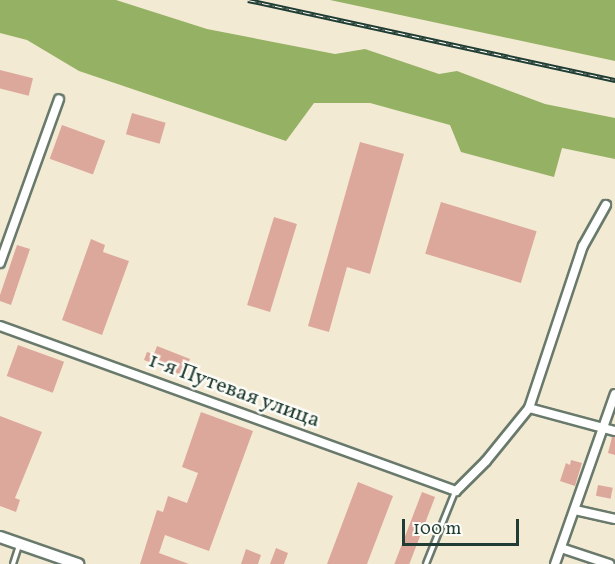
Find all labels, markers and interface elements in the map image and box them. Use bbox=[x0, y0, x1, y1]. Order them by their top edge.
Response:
street label: 1-я Путевая улица bbox=[144, 348, 324, 434]
scale bar bbox=[405, 507, 522, 545]
text: 100 m bbox=[413, 517, 462, 542]

